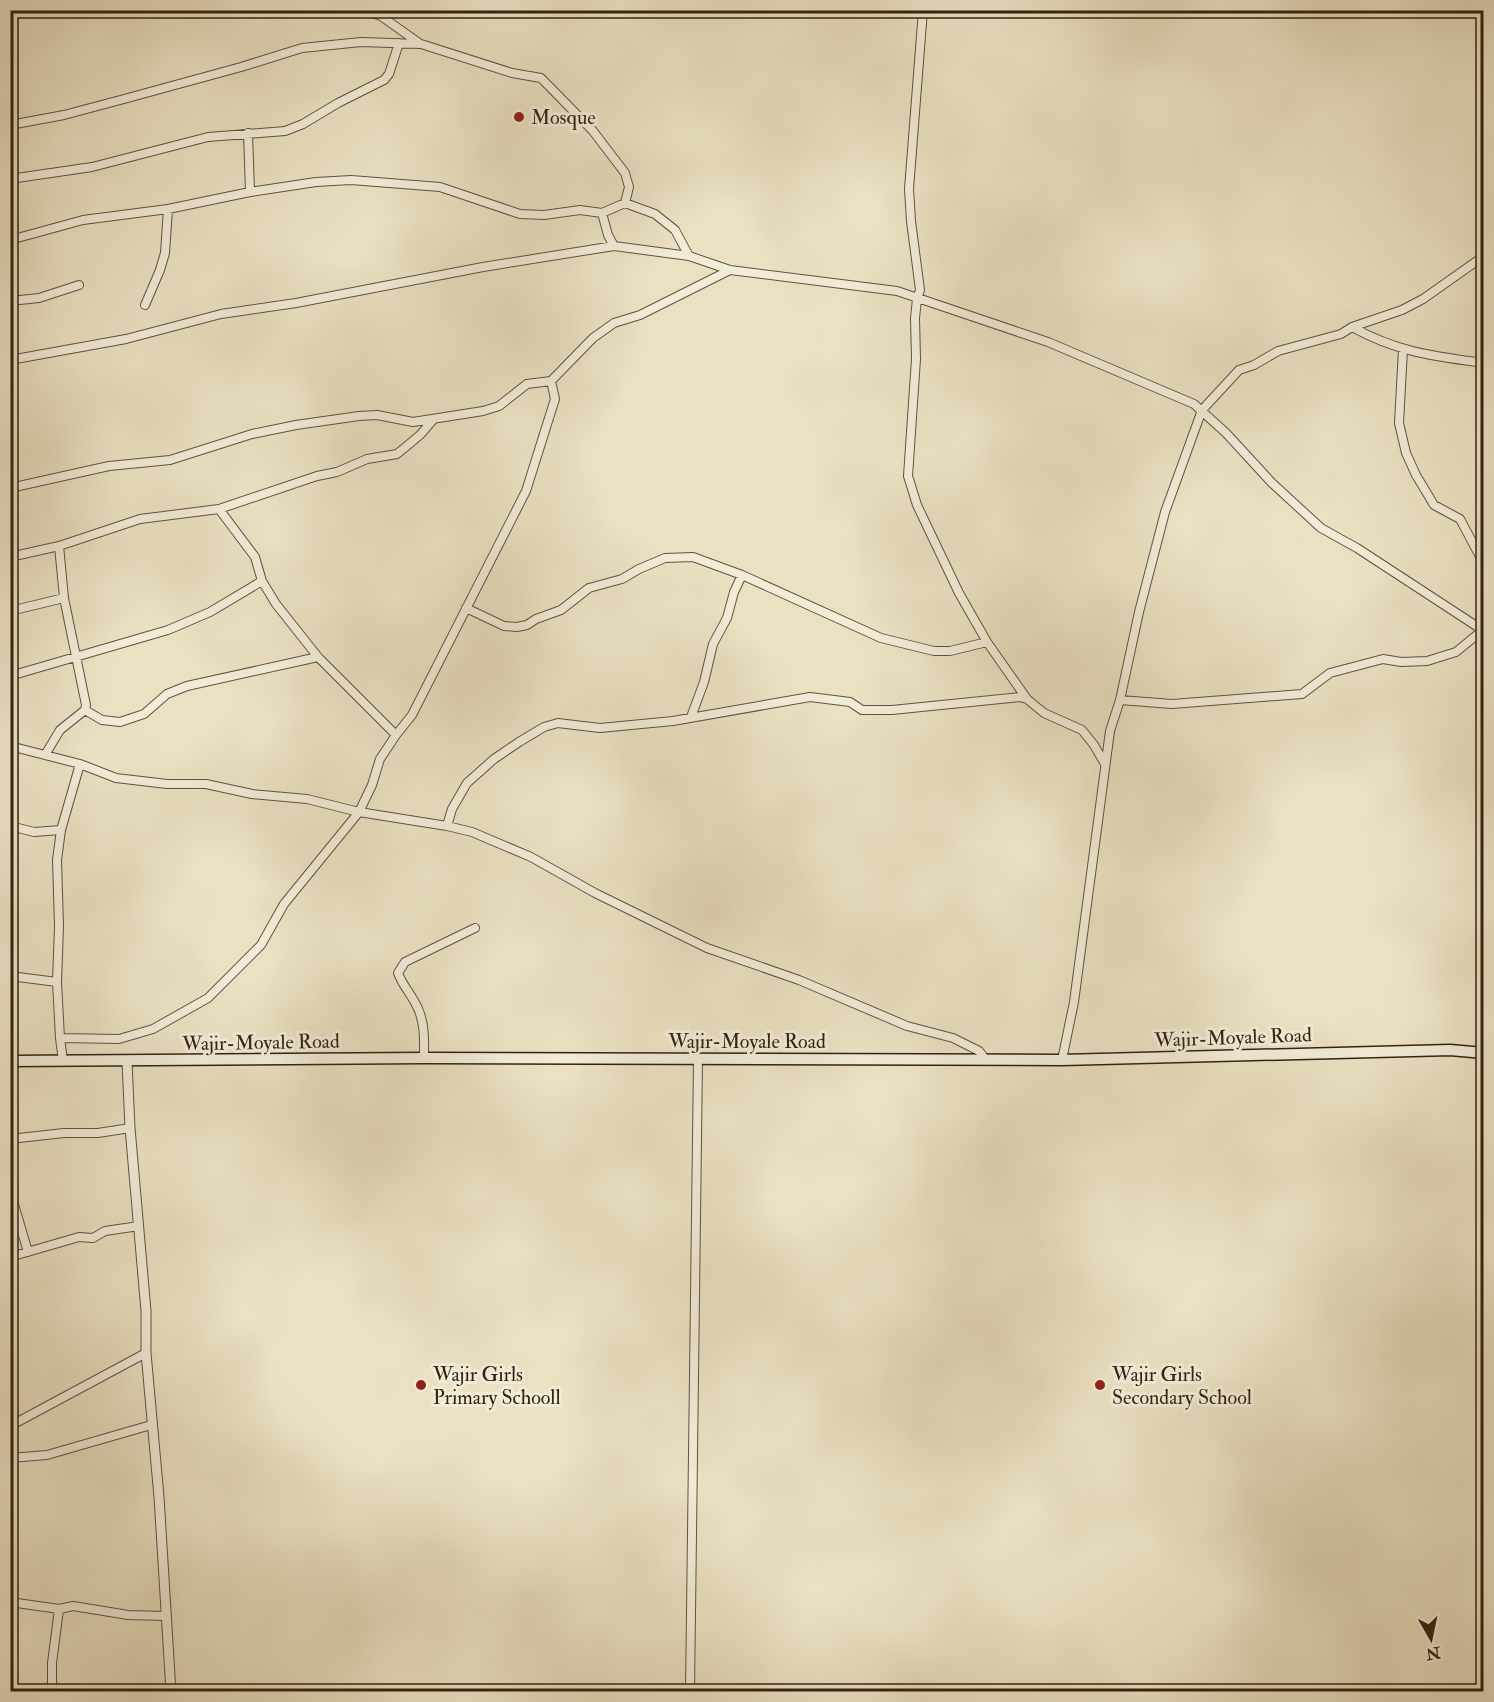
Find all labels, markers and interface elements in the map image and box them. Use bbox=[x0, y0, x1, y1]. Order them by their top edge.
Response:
place label: Mosque bbox=[531, 105, 596, 130]
marker: Mosque bbox=[512, 110, 526, 124]
street label: Wajir-Moyale Road bbox=[1153, 1022, 1312, 1053]
street label: Wajir-Moyale Road bbox=[181, 1029, 340, 1056]
street label: Wajir-Moyale Road bbox=[667, 1029, 826, 1054]
place label: Wajir Girls Primary Schooll bbox=[432, 1362, 561, 1410]
place label: Wajir Girls Secondary School bbox=[1111, 1362, 1252, 1410]
marker: Wajir Girls Primary Schooll bbox=[414, 1378, 428, 1392]
marker: Wajir Girls Secondary School bbox=[1093, 1378, 1107, 1392]
north arrow bbox=[1401, 1609, 1461, 1669]
text: N bbox=[1424, 1642, 1443, 1664]

